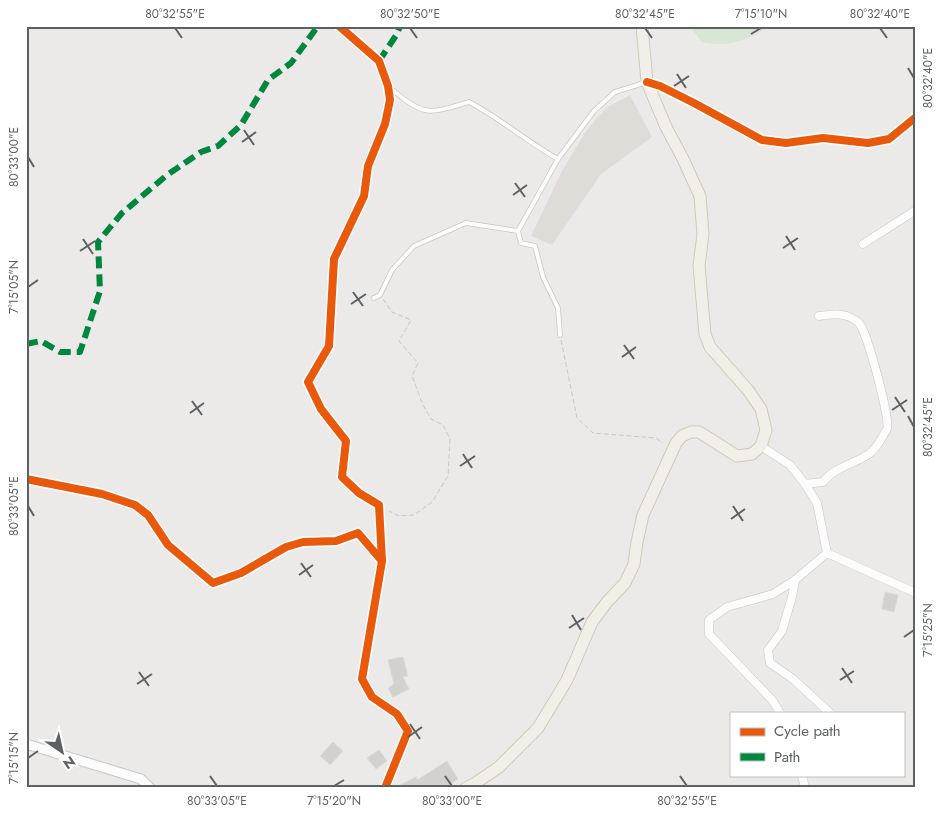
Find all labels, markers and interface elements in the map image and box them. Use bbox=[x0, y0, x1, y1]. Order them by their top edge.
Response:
text: 80°32'55"E bbox=[145, 5, 205, 23]
text: 80°32'50"E bbox=[380, 5, 440, 23]
text: 80°32'45"E bbox=[615, 5, 675, 23]
text: 7°15'10"N bbox=[735, 5, 787, 23]
text: 80°32'40"E bbox=[850, 5, 910, 23]
text: 80°32'40"E bbox=[919, 48, 937, 108]
text: 80°33'00"E bbox=[5, 127, 23, 187]
text: 7°15'05"N bbox=[5, 260, 23, 314]
text: 80°32'45"E bbox=[919, 397, 937, 457]
text: 80°33'05"E bbox=[5, 476, 23, 536]
text: 7°15'25"N bbox=[919, 603, 937, 657]
legend bbox=[730, 712, 904, 776]
text: Cycle path bbox=[774, 720, 841, 742]
north arrow bbox=[38, 726, 88, 776]
text: 7°15'15"N bbox=[5, 732, 23, 784]
text: Path bbox=[774, 746, 800, 768]
text: N bbox=[59, 751, 79, 774]
text: 80°33'05"E bbox=[187, 792, 247, 810]
text: 7°15'20"N bbox=[307, 792, 361, 810]
text: 80°33'00"E bbox=[422, 792, 482, 810]
text: 80°32'55"E bbox=[657, 792, 717, 810]

